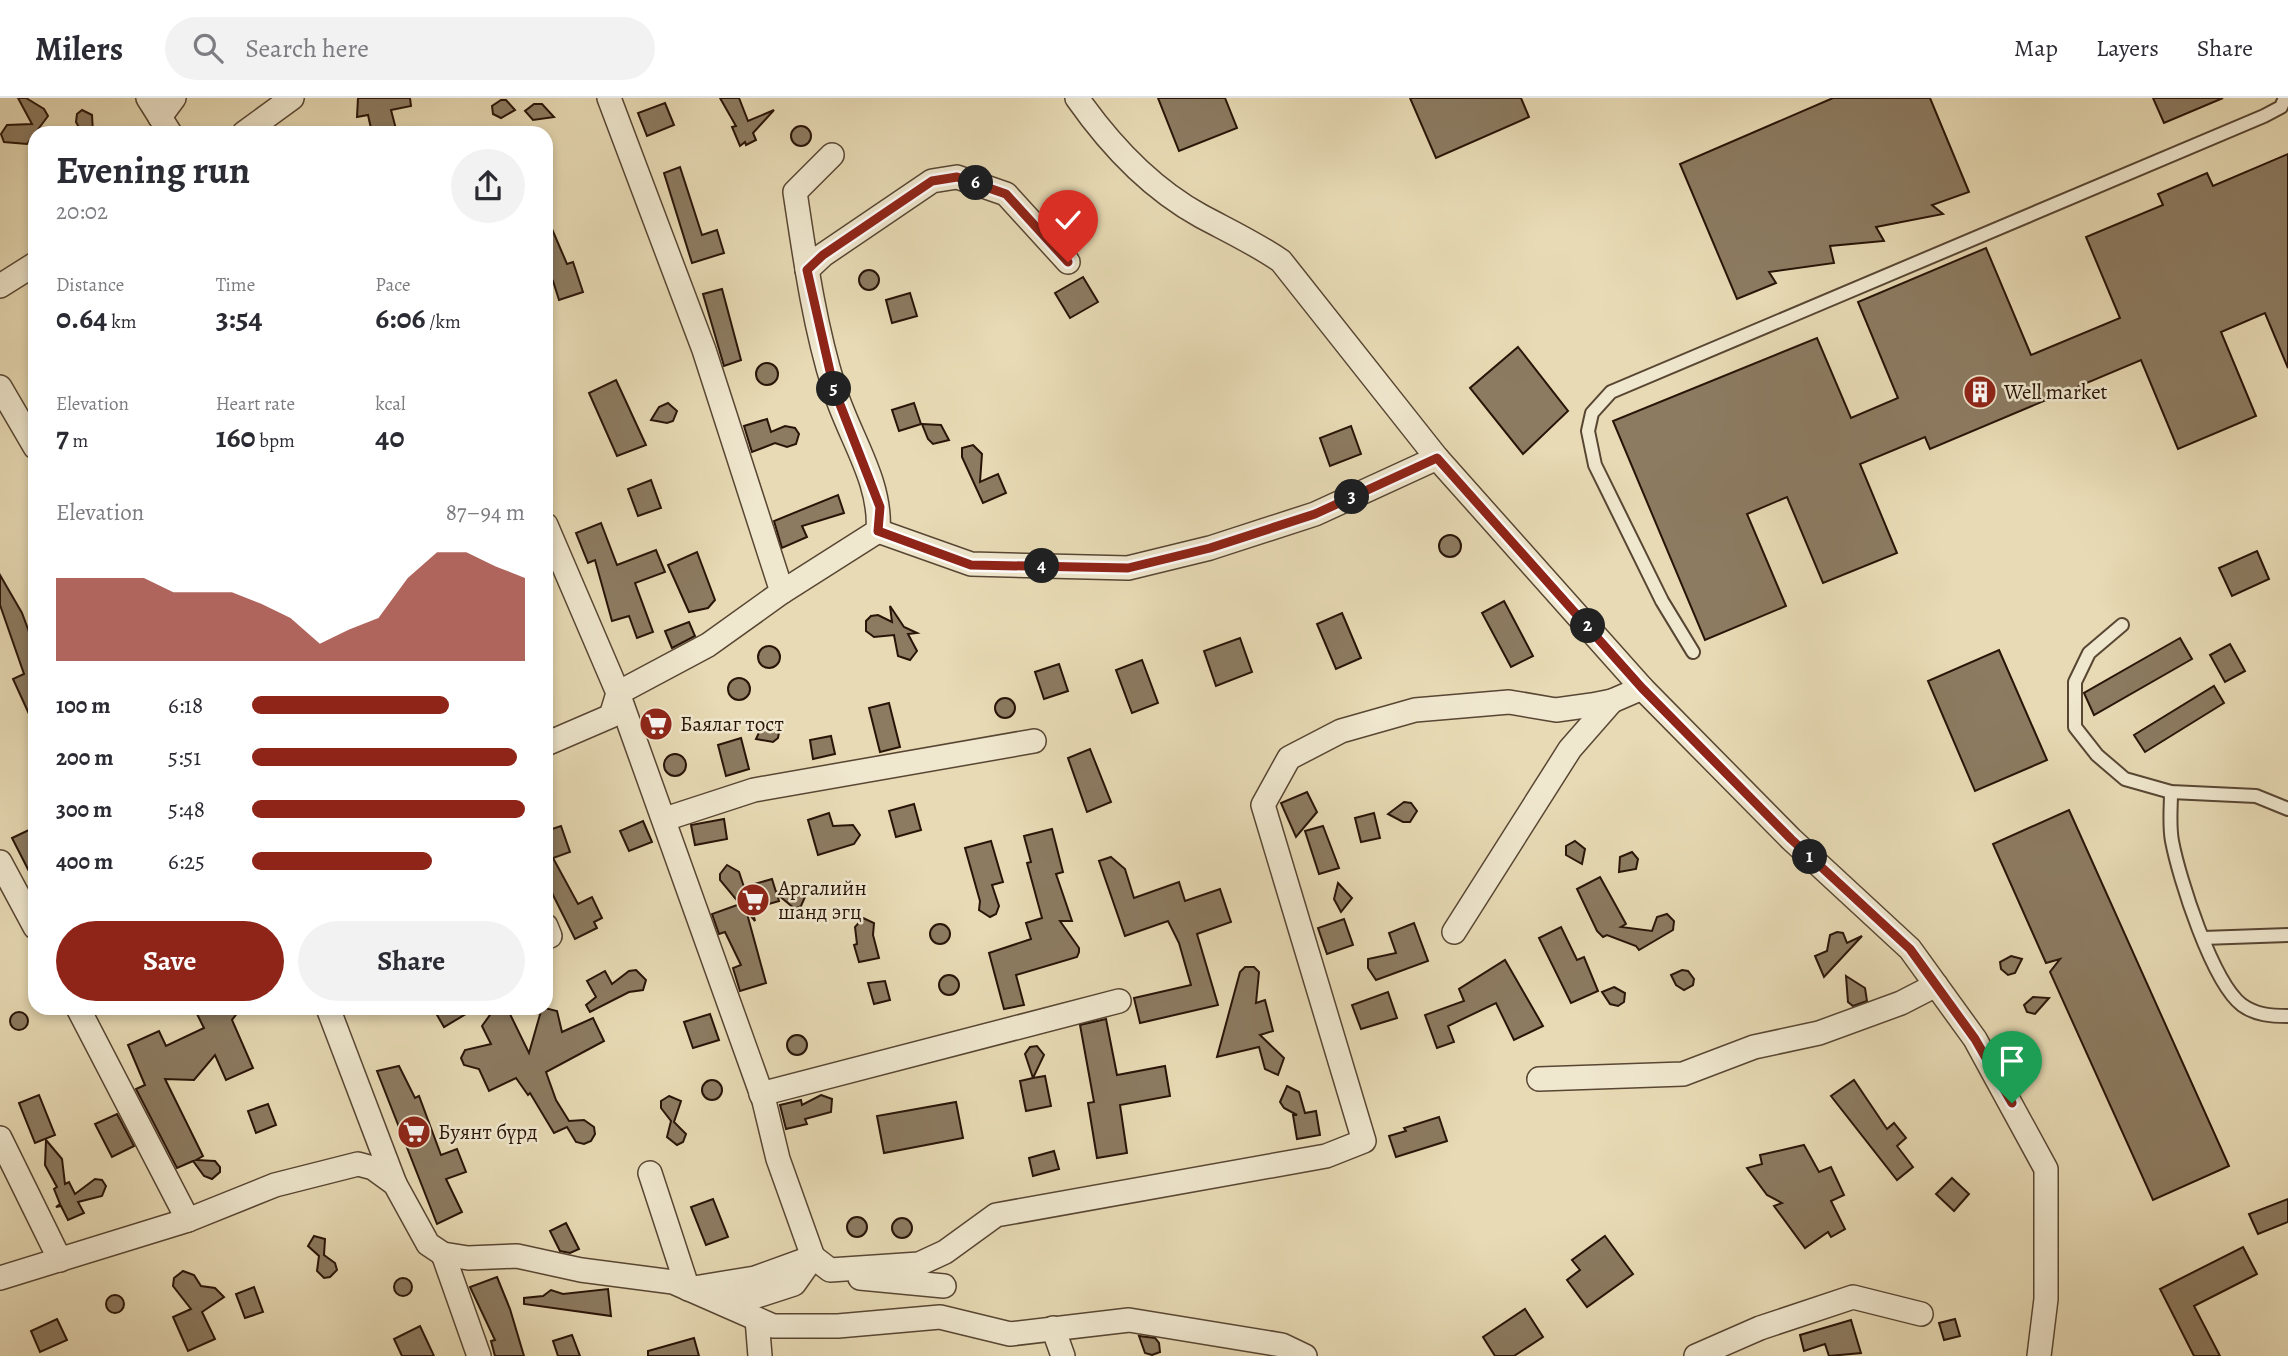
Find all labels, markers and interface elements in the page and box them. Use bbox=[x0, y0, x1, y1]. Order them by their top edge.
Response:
search box bbox=[165, 17, 655, 80]
text: Milers bbox=[35, 26, 123, 71]
icon: search bbox=[189, 29, 227, 67]
text: Search here bbox=[245, 31, 369, 66]
text: Map bbox=[2014, 32, 2058, 64]
text: Layers bbox=[2096, 32, 2159, 64]
text: Share bbox=[2197, 32, 2253, 64]
text: Evening run bbox=[56, 144, 250, 196]
button: share bbox=[451, 149, 525, 223]
pin: 6 bbox=[958, 166, 993, 200]
text: 6 bbox=[971, 169, 980, 195]
pin bbox=[1038, 190, 1098, 262]
text: 20:02 bbox=[56, 196, 108, 227]
icon: check bbox=[1049, 201, 1087, 239]
text: Distance bbox=[56, 272, 124, 298]
text: Time bbox=[216, 272, 255, 298]
text: Pace bbox=[375, 272, 411, 298]
text: 0.64 bbox=[56, 298, 107, 338]
text: 3:54 bbox=[216, 298, 263, 338]
text: 6:06 bbox=[375, 298, 426, 338]
text: km bbox=[107, 309, 136, 335]
text: /km bbox=[426, 309, 461, 335]
pin: 5 bbox=[816, 372, 852, 406]
building icon: Well market bbox=[1961, 373, 1999, 411]
text: 5 bbox=[829, 375, 838, 401]
place label: Well market bbox=[2003, 378, 2108, 406]
text: Elevation bbox=[56, 391, 129, 417]
text: Heart rate bbox=[216, 391, 295, 417]
text: kcal bbox=[375, 391, 406, 417]
text: 7 bbox=[56, 417, 69, 457]
text: 160 bbox=[216, 417, 256, 457]
text: 40 bbox=[375, 417, 405, 457]
text: m bbox=[69, 428, 88, 454]
text: bpm bbox=[256, 428, 295, 454]
pin: 3 bbox=[1334, 480, 1370, 514]
text: 3 bbox=[1347, 483, 1356, 509]
text: Elevation bbox=[56, 497, 144, 528]
text: 87–94 m bbox=[446, 497, 525, 528]
pin: 4 bbox=[1024, 548, 1060, 584]
text: 4 bbox=[1037, 552, 1046, 578]
pin: 2 bbox=[1570, 608, 1606, 644]
text: 2 bbox=[1583, 612, 1592, 638]
text: 100 m bbox=[56, 690, 111, 721]
text: 6:18 bbox=[168, 690, 203, 721]
supermarket icon: Баялаг тост bbox=[637, 705, 675, 743]
place label: Баялаг тост bbox=[680, 710, 784, 738]
text: 200 m bbox=[56, 742, 114, 773]
text: 5:51 bbox=[168, 742, 201, 773]
text: 300 m bbox=[56, 794, 112, 825]
text: 5:48 bbox=[168, 794, 205, 825]
pin: 1 bbox=[1792, 840, 1828, 874]
text: 1 bbox=[1806, 843, 1813, 869]
text: 400 m bbox=[56, 846, 113, 877]
text: 6:25 bbox=[168, 846, 205, 877]
place label: Аргалийн шанд эгц bbox=[777, 874, 867, 926]
supermarket icon: Аргалийн шанд эгц bbox=[734, 881, 772, 919]
button: Save bbox=[56, 921, 284, 1001]
button: Share bbox=[298, 921, 525, 1001]
pin bbox=[1982, 1031, 2042, 1103]
icon: arrive bbox=[1993, 1042, 2031, 1080]
supermarket icon: Буянт бүрд bbox=[395, 1113, 433, 1151]
place label: Буянт бүрд bbox=[438, 1118, 537, 1146]

